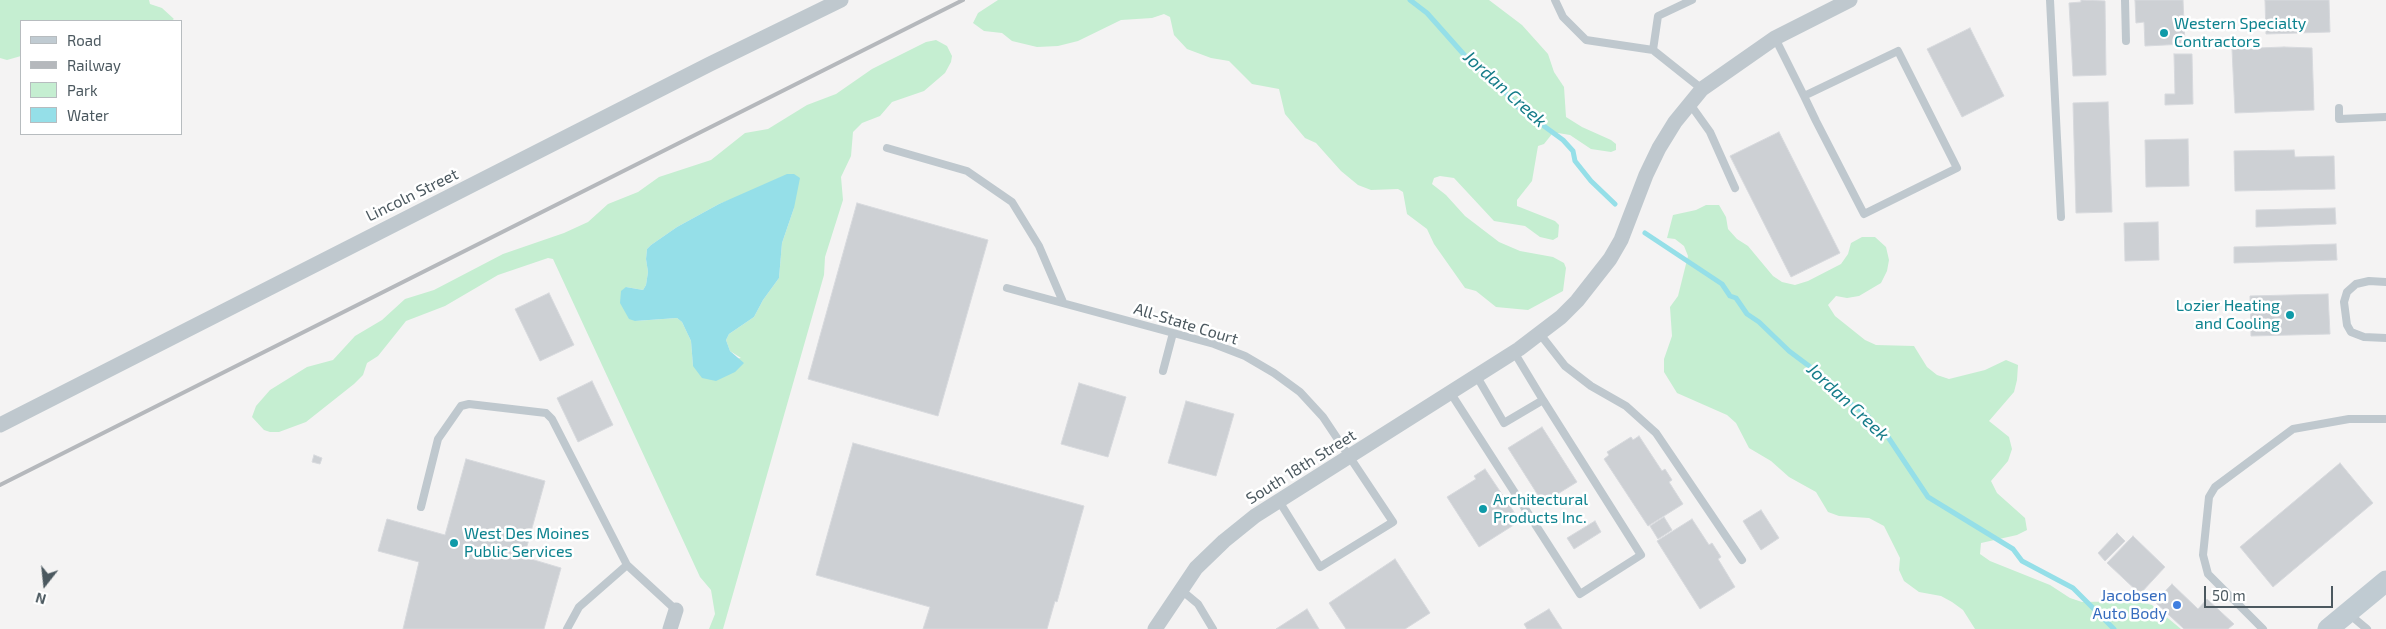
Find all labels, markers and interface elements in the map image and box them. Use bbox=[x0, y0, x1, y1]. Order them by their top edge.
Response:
place label: Western Specialty Contractors bbox=[2174, 14, 2306, 52]
legend bbox=[20, 20, 182, 135]
marker: Western Specialty Contractors bbox=[2158, 27, 2170, 39]
text: Road bbox=[67, 31, 102, 49]
water label: Jordan Creek bbox=[1459, 46, 1551, 132]
text: Railway bbox=[67, 56, 121, 74]
text: Park bbox=[67, 81, 98, 99]
text: Water bbox=[67, 106, 109, 124]
street label: Lincoln Street bbox=[363, 164, 461, 226]
place label: Lozier Heating and Cooling bbox=[2176, 296, 2280, 334]
street label: All-State Court bbox=[1132, 299, 1240, 349]
marker: Lozier Heating and Cooling bbox=[2284, 309, 2296, 321]
water label: Jordan Creek bbox=[1803, 359, 1893, 445]
street label: South 18th Street bbox=[1243, 426, 1359, 508]
place label: Architectural Products Inc. bbox=[1493, 490, 1588, 528]
marker: Architectural Products Inc. bbox=[1477, 503, 1489, 515]
place label: West Des Moines Public Services bbox=[464, 524, 589, 562]
marker: West Des Moines Public Services bbox=[448, 537, 460, 549]
north arrow bbox=[20, 559, 70, 609]
scale bar bbox=[2206, 576, 2335, 608]
place label: Jacobsen Auto Body bbox=[2093, 586, 2167, 624]
text: 50 m bbox=[2212, 586, 2246, 604]
text: N bbox=[34, 589, 48, 608]
marker: Jacobsen Auto Body bbox=[2171, 599, 2183, 611]

